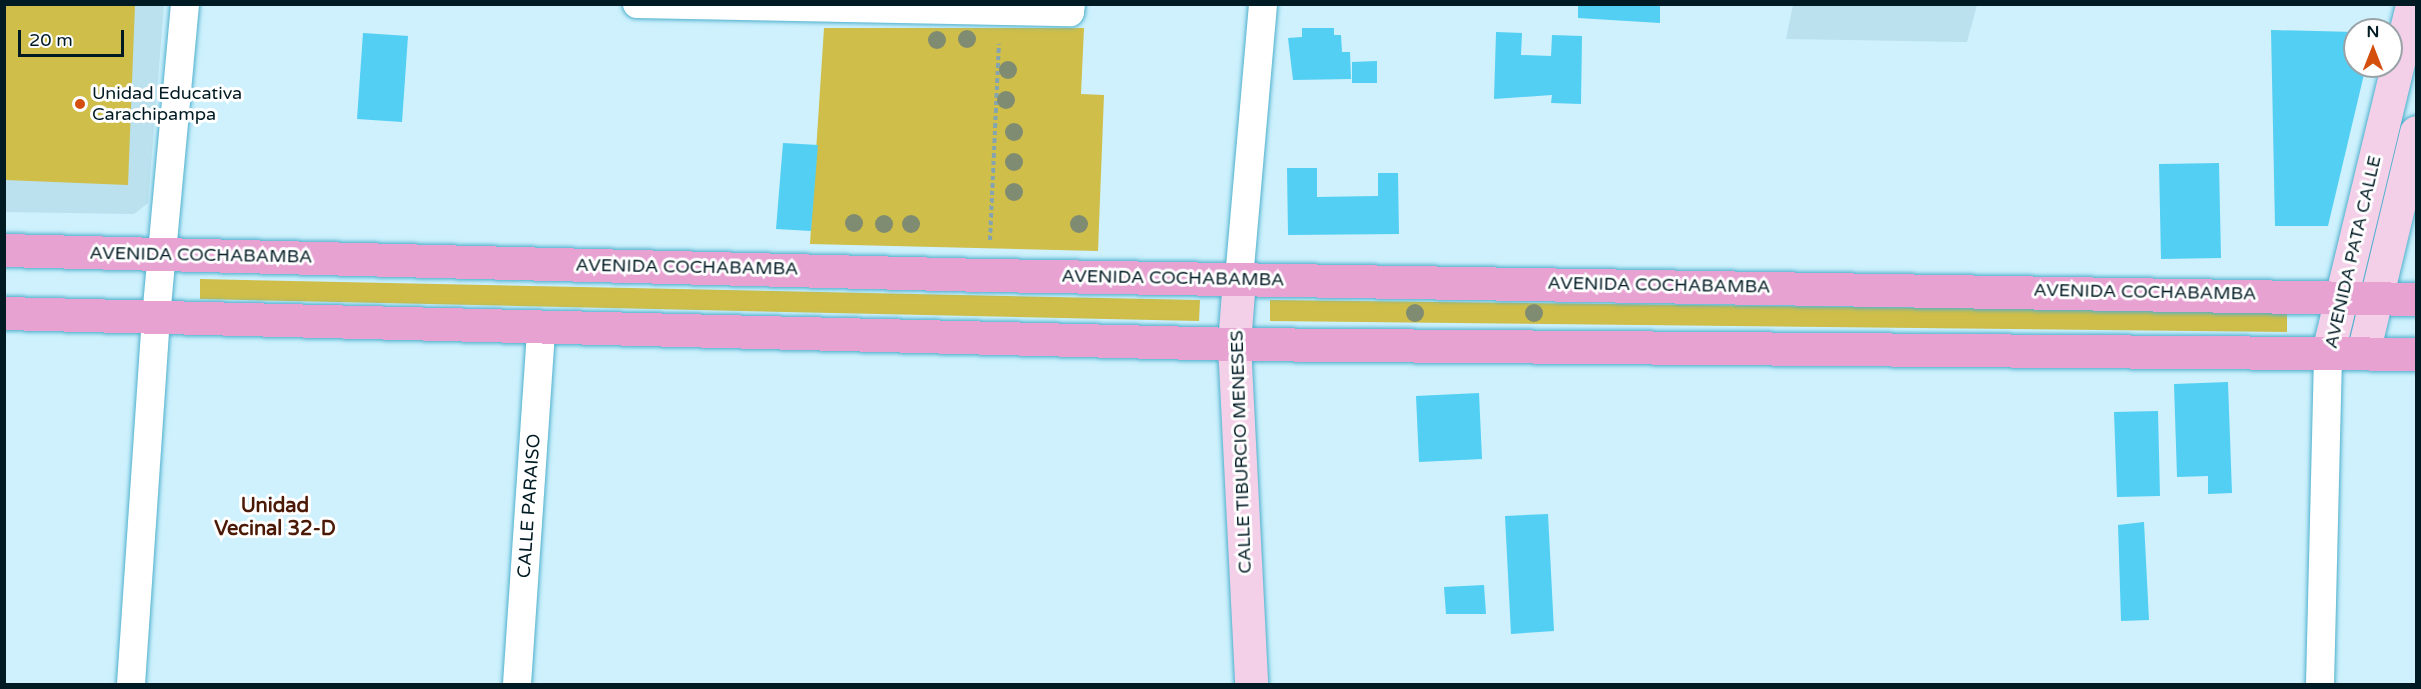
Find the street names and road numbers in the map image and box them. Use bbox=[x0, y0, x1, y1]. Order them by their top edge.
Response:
street label: AVENIDA PATA CALLE bbox=[2320, 153, 2386, 351]
street label: AVENIDA COCHABAMBA bbox=[89, 242, 313, 268]
street label: AVENIDA COCHABAMBA bbox=[575, 254, 799, 280]
street label: AVENIDA COCHABAMBA bbox=[1061, 265, 1285, 291]
street label: AVENIDA COCHABAMBA bbox=[1547, 272, 1771, 298]
street label: AVENIDA COCHABAMBA bbox=[2033, 279, 2257, 305]
street label: CALLE TIBURCIO MENESES bbox=[1226, 330, 1256, 574]
street label: CALLE PARAISO bbox=[513, 433, 545, 579]

